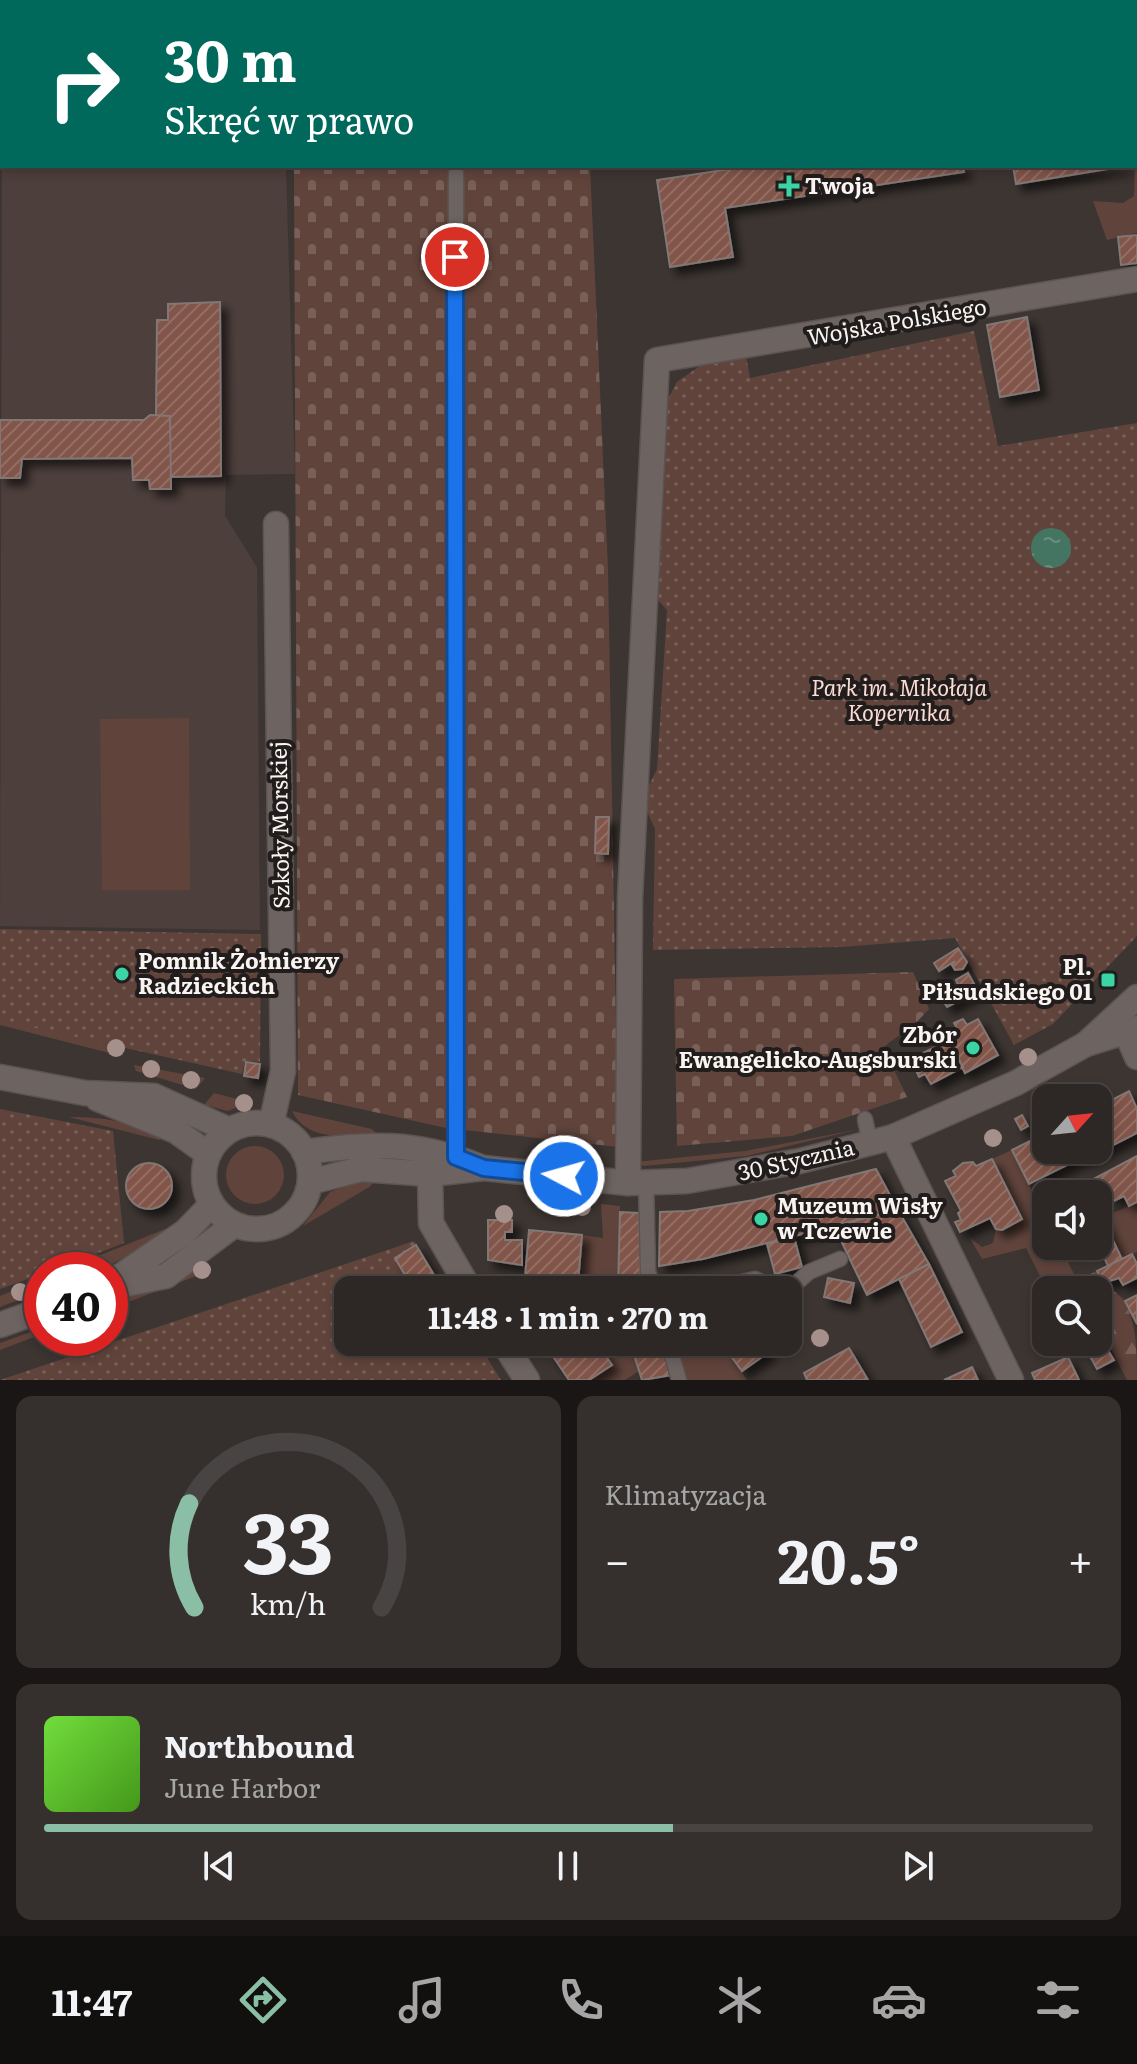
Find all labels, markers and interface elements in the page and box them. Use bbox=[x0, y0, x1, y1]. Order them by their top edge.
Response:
text: 30 m bbox=[164, 16, 297, 99]
icon: right bbox=[32, 32, 136, 136]
text: Skręć w prawo bbox=[164, 92, 414, 145]
place label: Twoja bbox=[805, 168, 875, 201]
marker: Twoja bbox=[780, 177, 798, 195]
pin bbox=[421, 223, 489, 291]
icon: arrive bbox=[433, 235, 477, 279]
street label: Wojska Polskiego bbox=[805, 289, 989, 353]
park label: Park im. Mikołaja Kopernika bbox=[811, 670, 987, 728]
street label: Szkoły Morskiej bbox=[261, 741, 296, 909]
place label: Pomnik Żołnierzy Radzieckich bbox=[138, 943, 340, 1001]
place label: Pl. Piłsudskiego 01 bbox=[922, 949, 1092, 1007]
marker: Pomnik Żołnierzy Radzieckich bbox=[113, 965, 131, 983]
marker: Pl. Piłsudskiego 01 bbox=[1099, 971, 1117, 989]
place label: Zbór Ewangelicko-Augsburski bbox=[678, 1017, 957, 1075]
marker: Zbór Ewangelicko-Augsburski bbox=[964, 1039, 982, 1057]
north arrow bbox=[1032, 1084, 1112, 1164]
map controls bbox=[1032, 1084, 1112, 1356]
street label: 30 Stycznia bbox=[734, 1129, 857, 1188]
position arrow bbox=[522, 1134, 606, 1218]
button: sound bbox=[1032, 1180, 1112, 1260]
place label: Muzeum Wisły w Tczewie bbox=[777, 1188, 943, 1246]
marker: Muzeum Wisły w Tczewie bbox=[752, 1210, 770, 1228]
speed limit sign: 40 bbox=[24, 1252, 128, 1356]
button: search bbox=[1032, 1276, 1112, 1356]
text: 11:48 · 1 min · 270 m bbox=[428, 1294, 708, 1338]
text: Klimatyzacja bbox=[605, 1474, 766, 1513]
text: 33 bbox=[243, 1476, 334, 1600]
text: 20.5° bbox=[777, 1513, 920, 1602]
text: − bbox=[605, 1525, 630, 1591]
text: + bbox=[1067, 1525, 1093, 1591]
text: km/h bbox=[250, 1581, 326, 1624]
text: Northbound bbox=[164, 1723, 355, 1767]
text: June Harbor bbox=[164, 1767, 320, 1806]
icon: previous bbox=[197, 1844, 241, 1888]
icon: pause bbox=[546, 1844, 590, 1888]
icon: next bbox=[896, 1844, 940, 1888]
icon: directions bbox=[235, 1972, 291, 2028]
icon: music bbox=[394, 1972, 450, 2028]
icon: phone bbox=[553, 1972, 609, 2028]
icon: climate bbox=[712, 1972, 768, 2028]
icon: car bbox=[871, 1972, 927, 2028]
icon: filters bbox=[1030, 1972, 1086, 2028]
text: 11:47 bbox=[51, 1974, 132, 2027]

